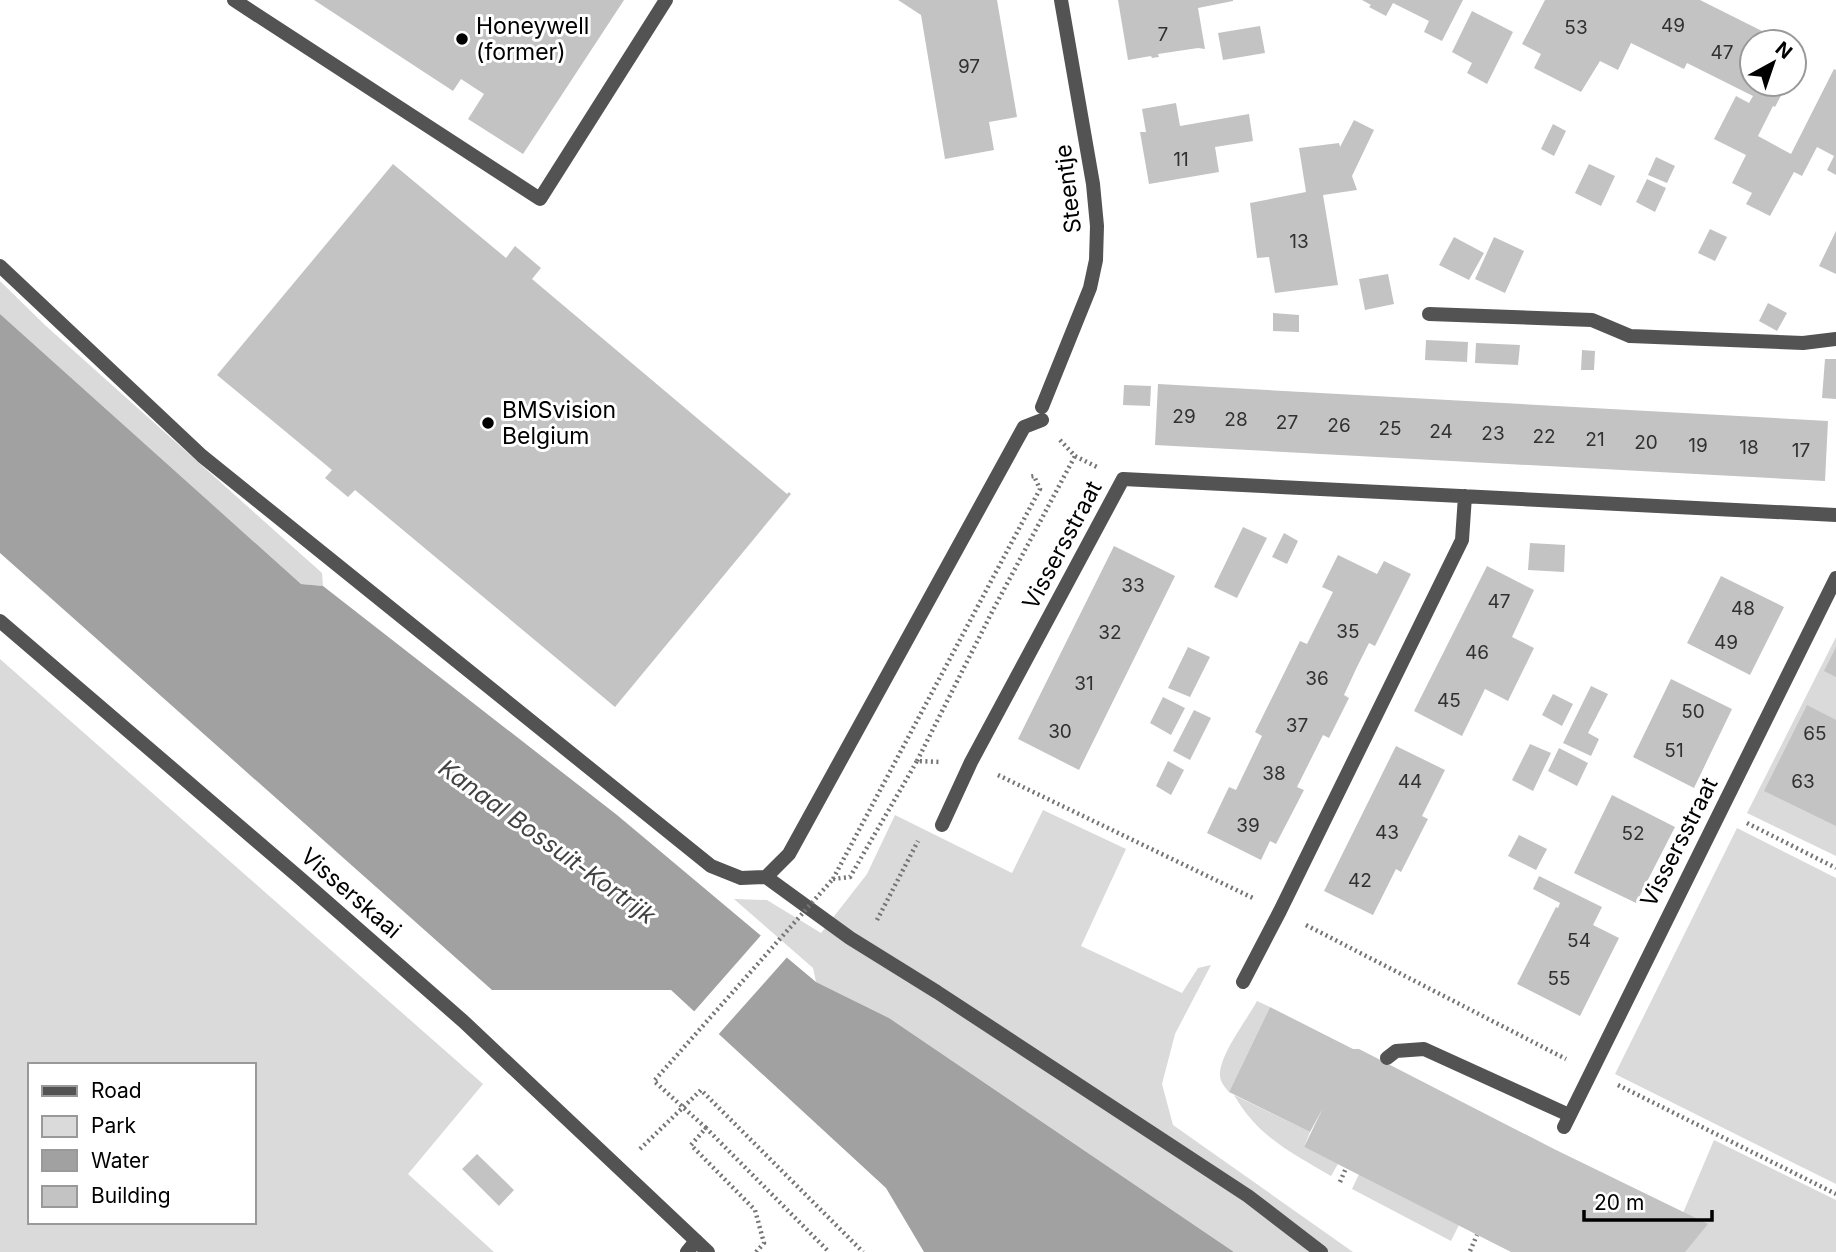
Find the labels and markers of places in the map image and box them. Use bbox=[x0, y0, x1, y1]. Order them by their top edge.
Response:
place label: Honeywell (former) bbox=[476, 12, 589, 66]
marker: Honeywell (former) bbox=[454, 31, 470, 47]
place label: BMSvision Belgium bbox=[502, 396, 616, 450]
marker: BMSvision Belgium bbox=[480, 415, 496, 431]

